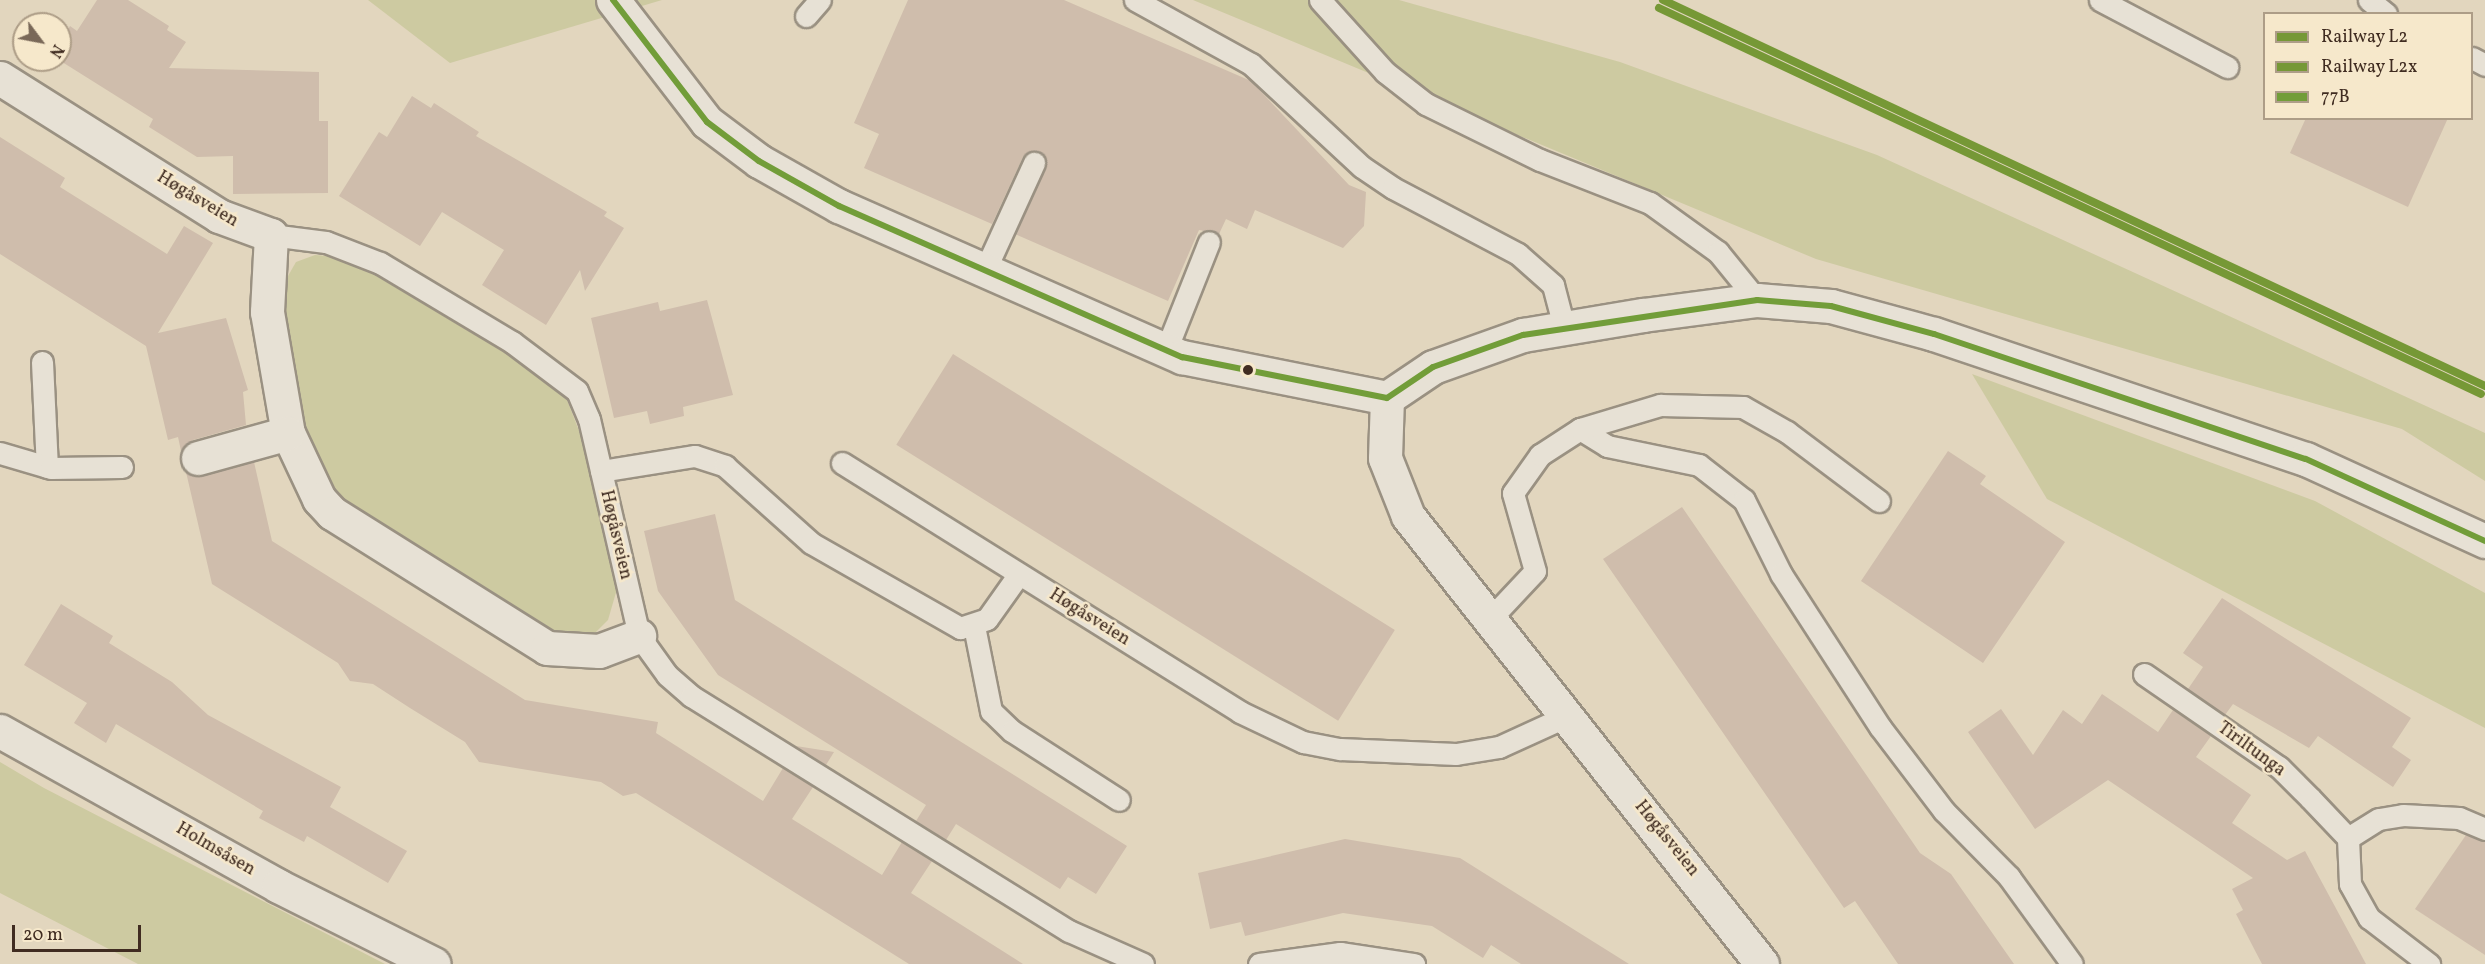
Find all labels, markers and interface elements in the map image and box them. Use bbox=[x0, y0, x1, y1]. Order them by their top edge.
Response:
north arrow bbox=[12, 12, 72, 72]
legend bbox=[2263, 12, 2473, 120]
text: Railway L2 bbox=[2321, 25, 2408, 50]
text: N bbox=[43, 40, 68, 61]
text: Railway L2x bbox=[2321, 55, 2417, 80]
text: 77B bbox=[2321, 85, 2350, 110]
street label: Høgåsveien bbox=[152, 167, 242, 233]
unlabelled marker bbox=[1242, 364, 1254, 376]
street label: Høgåsveien bbox=[594, 488, 636, 582]
street label: Høgåsveien bbox=[1045, 585, 1133, 651]
street label: Tiriltunga bbox=[2213, 718, 2289, 782]
street label: Høgåsveien bbox=[1629, 797, 1703, 881]
street label: Holmsåsen bbox=[172, 819, 258, 881]
scale bar bbox=[15, 913, 144, 951]
text: 20 m bbox=[23, 923, 63, 948]

